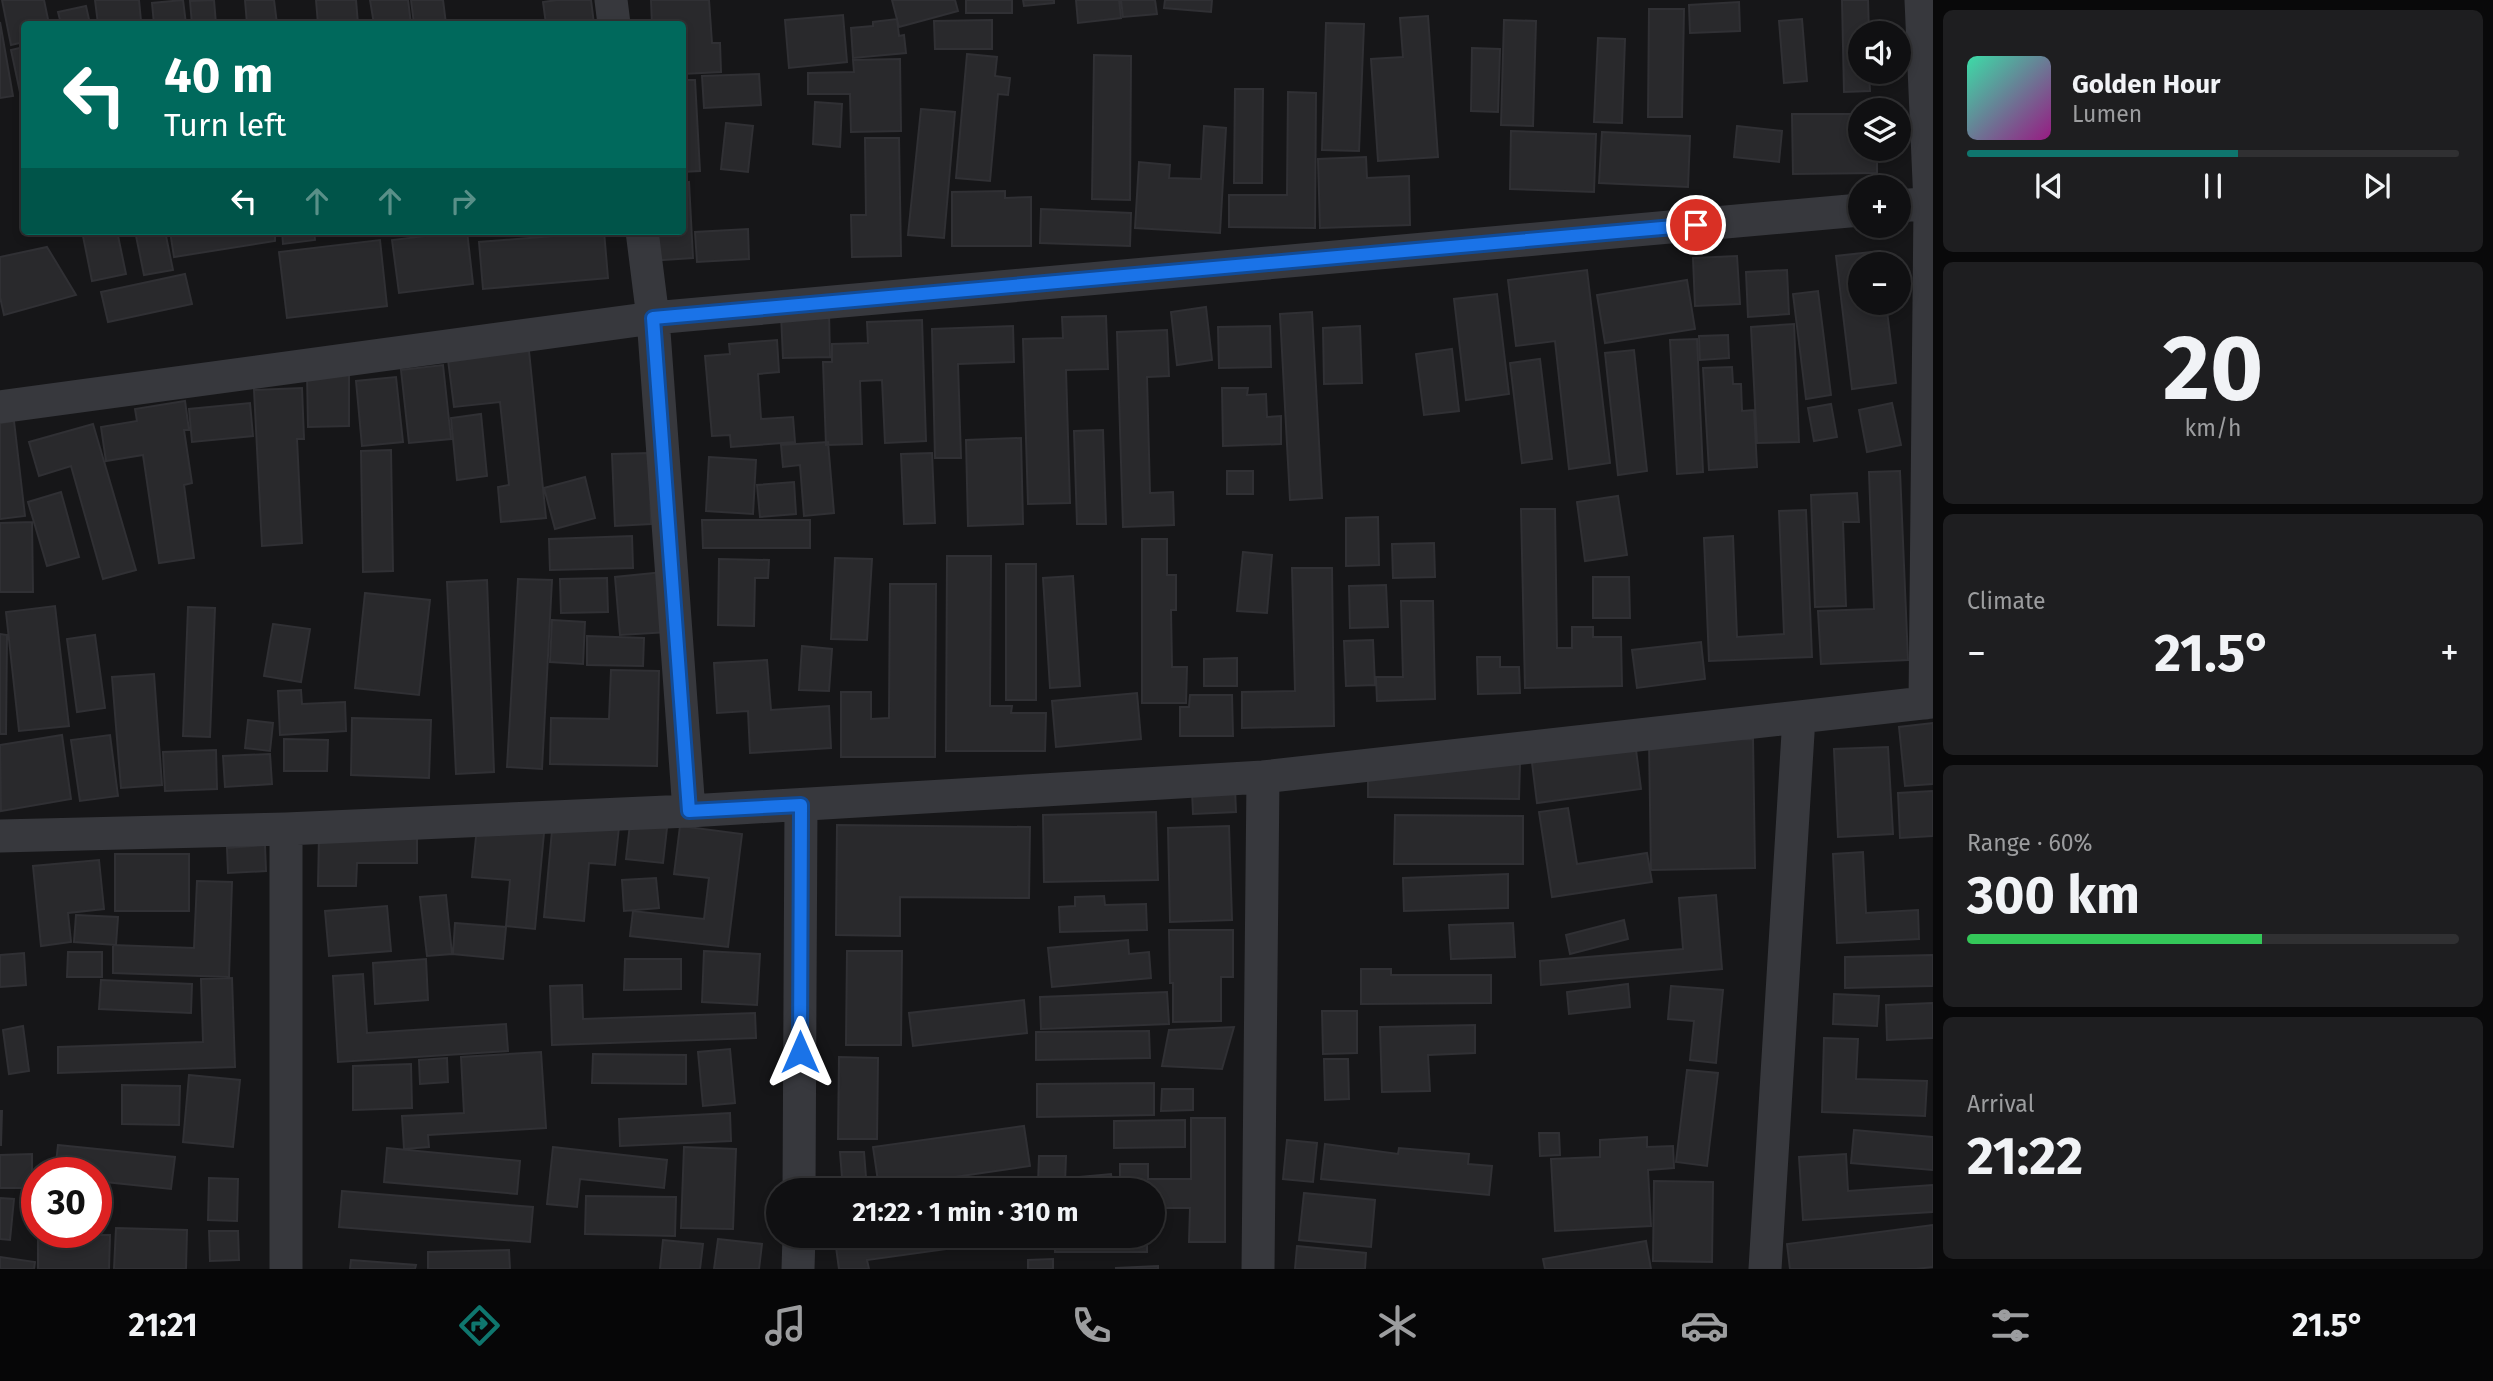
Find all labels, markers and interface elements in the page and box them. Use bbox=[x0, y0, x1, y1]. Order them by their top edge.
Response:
map controls bbox=[1848, 21, 1911, 315]
button: sound bbox=[1848, 21, 1911, 84]
text: 40 m bbox=[164, 46, 273, 105]
icon: left bbox=[49, 49, 140, 140]
text: Golden Hour bbox=[2072, 69, 2220, 100]
button: layers bbox=[1848, 98, 1911, 161]
text: Lumen bbox=[2072, 100, 2142, 128]
text: Turn left bbox=[164, 106, 286, 144]
icon: previous bbox=[2030, 167, 2068, 205]
icon: pause bbox=[2194, 167, 2232, 205]
icon: next bbox=[2358, 167, 2396, 205]
button: + bbox=[1848, 175, 1911, 238]
icon: left bbox=[225, 182, 263, 220]
icon: ahead bbox=[298, 182, 336, 220]
icon: ahead bbox=[371, 182, 409, 220]
icon: right bbox=[444, 182, 482, 220]
pin bbox=[1666, 195, 1726, 255]
icon: arrive bbox=[1677, 206, 1715, 244]
button: − bbox=[1848, 252, 1911, 315]
text: 20 bbox=[2163, 314, 2263, 423]
text: km/h bbox=[2185, 414, 2241, 442]
text: Climate bbox=[1967, 587, 2046, 615]
text: 21.5° bbox=[2154, 622, 2272, 685]
text: − bbox=[1967, 630, 1986, 676]
text: + bbox=[2440, 630, 2459, 676]
text: Range · 60% bbox=[1967, 829, 2093, 857]
text: 300 km bbox=[1967, 864, 2140, 927]
position arrow bbox=[763, 1015, 837, 1089]
text: Arrival bbox=[1967, 1090, 2034, 1118]
text: 21:22 bbox=[1967, 1125, 2083, 1188]
speed limit sign: 30 bbox=[21, 1157, 112, 1248]
text: 21:22 · 1 min · 310 m bbox=[852, 1197, 1079, 1228]
icon: directions bbox=[455, 1301, 504, 1350]
icon: music bbox=[761, 1301, 810, 1350]
icon: phone bbox=[1067, 1301, 1116, 1350]
icon: climate bbox=[1373, 1301, 1422, 1350]
icon: car bbox=[1680, 1301, 1729, 1350]
icon: filters bbox=[1986, 1301, 2035, 1350]
text: 21:21 bbox=[129, 1306, 198, 1344]
text: 21.5° bbox=[2292, 1306, 2364, 1344]

